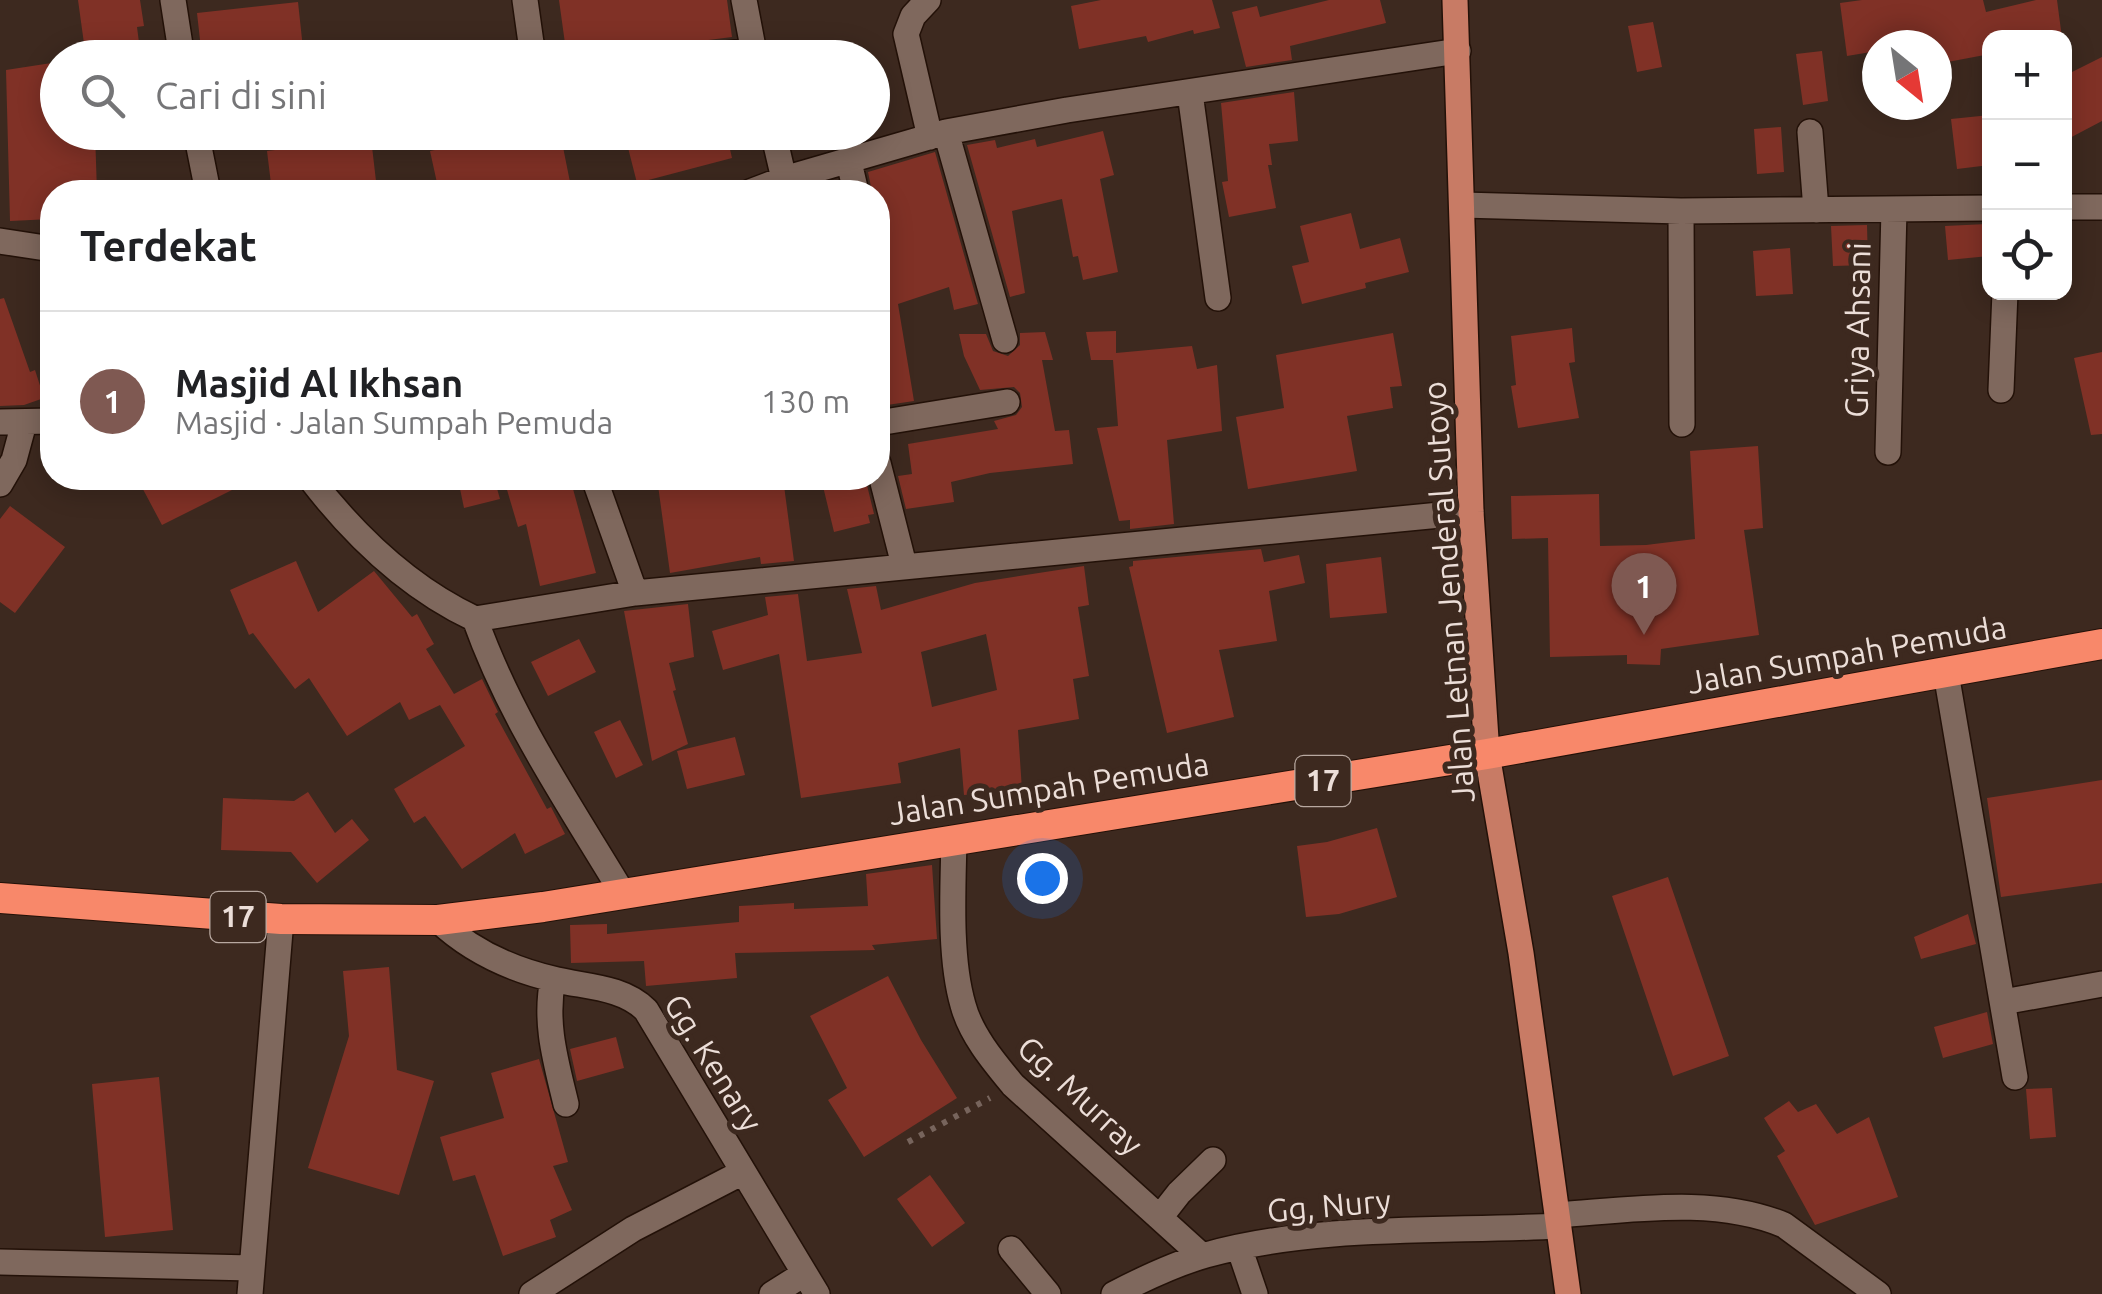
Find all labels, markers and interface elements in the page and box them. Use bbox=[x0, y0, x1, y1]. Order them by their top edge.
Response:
north arrow bbox=[1862, 30, 1952, 120]
map controls bbox=[1982, 30, 2072, 300]
button: + bbox=[1982, 30, 2072, 120]
search box bbox=[40, 40, 890, 150]
icon: search bbox=[75, 68, 130, 123]
text: Cari di sini bbox=[155, 74, 327, 116]
button: − bbox=[1982, 120, 2072, 210]
button: locate bbox=[1982, 210, 2072, 300]
text: Terdekat bbox=[80, 222, 257, 269]
street label: Griya Ahsani bbox=[1837, 242, 1877, 418]
text: Masjid Al Ikhsan bbox=[175, 362, 463, 404]
street label: Jalan Letnan Jenderal Sutoyo bbox=[1415, 380, 1481, 804]
text: 1 bbox=[103, 383, 122, 419]
text: 130 m bbox=[761, 383, 850, 419]
text: Masjid · Jalan Sumpah Pemuda bbox=[175, 404, 613, 440]
pin: 1 bbox=[1612, 552, 1676, 635]
street label: Jalan Sumpah Pemuda bbox=[1684, 608, 2009, 700]
street label: Jalan Sumpah Pemuda bbox=[886, 745, 1211, 831]
road number: 17 bbox=[1296, 756, 1350, 806]
your location bbox=[1017, 853, 1068, 904]
road number: 17 bbox=[210, 892, 266, 942]
street label: Gg. Kenary bbox=[658, 987, 770, 1138]
street label: Gg. Murray bbox=[1011, 1029, 1150, 1162]
street label: Gg, Nury bbox=[1265, 1182, 1392, 1228]

